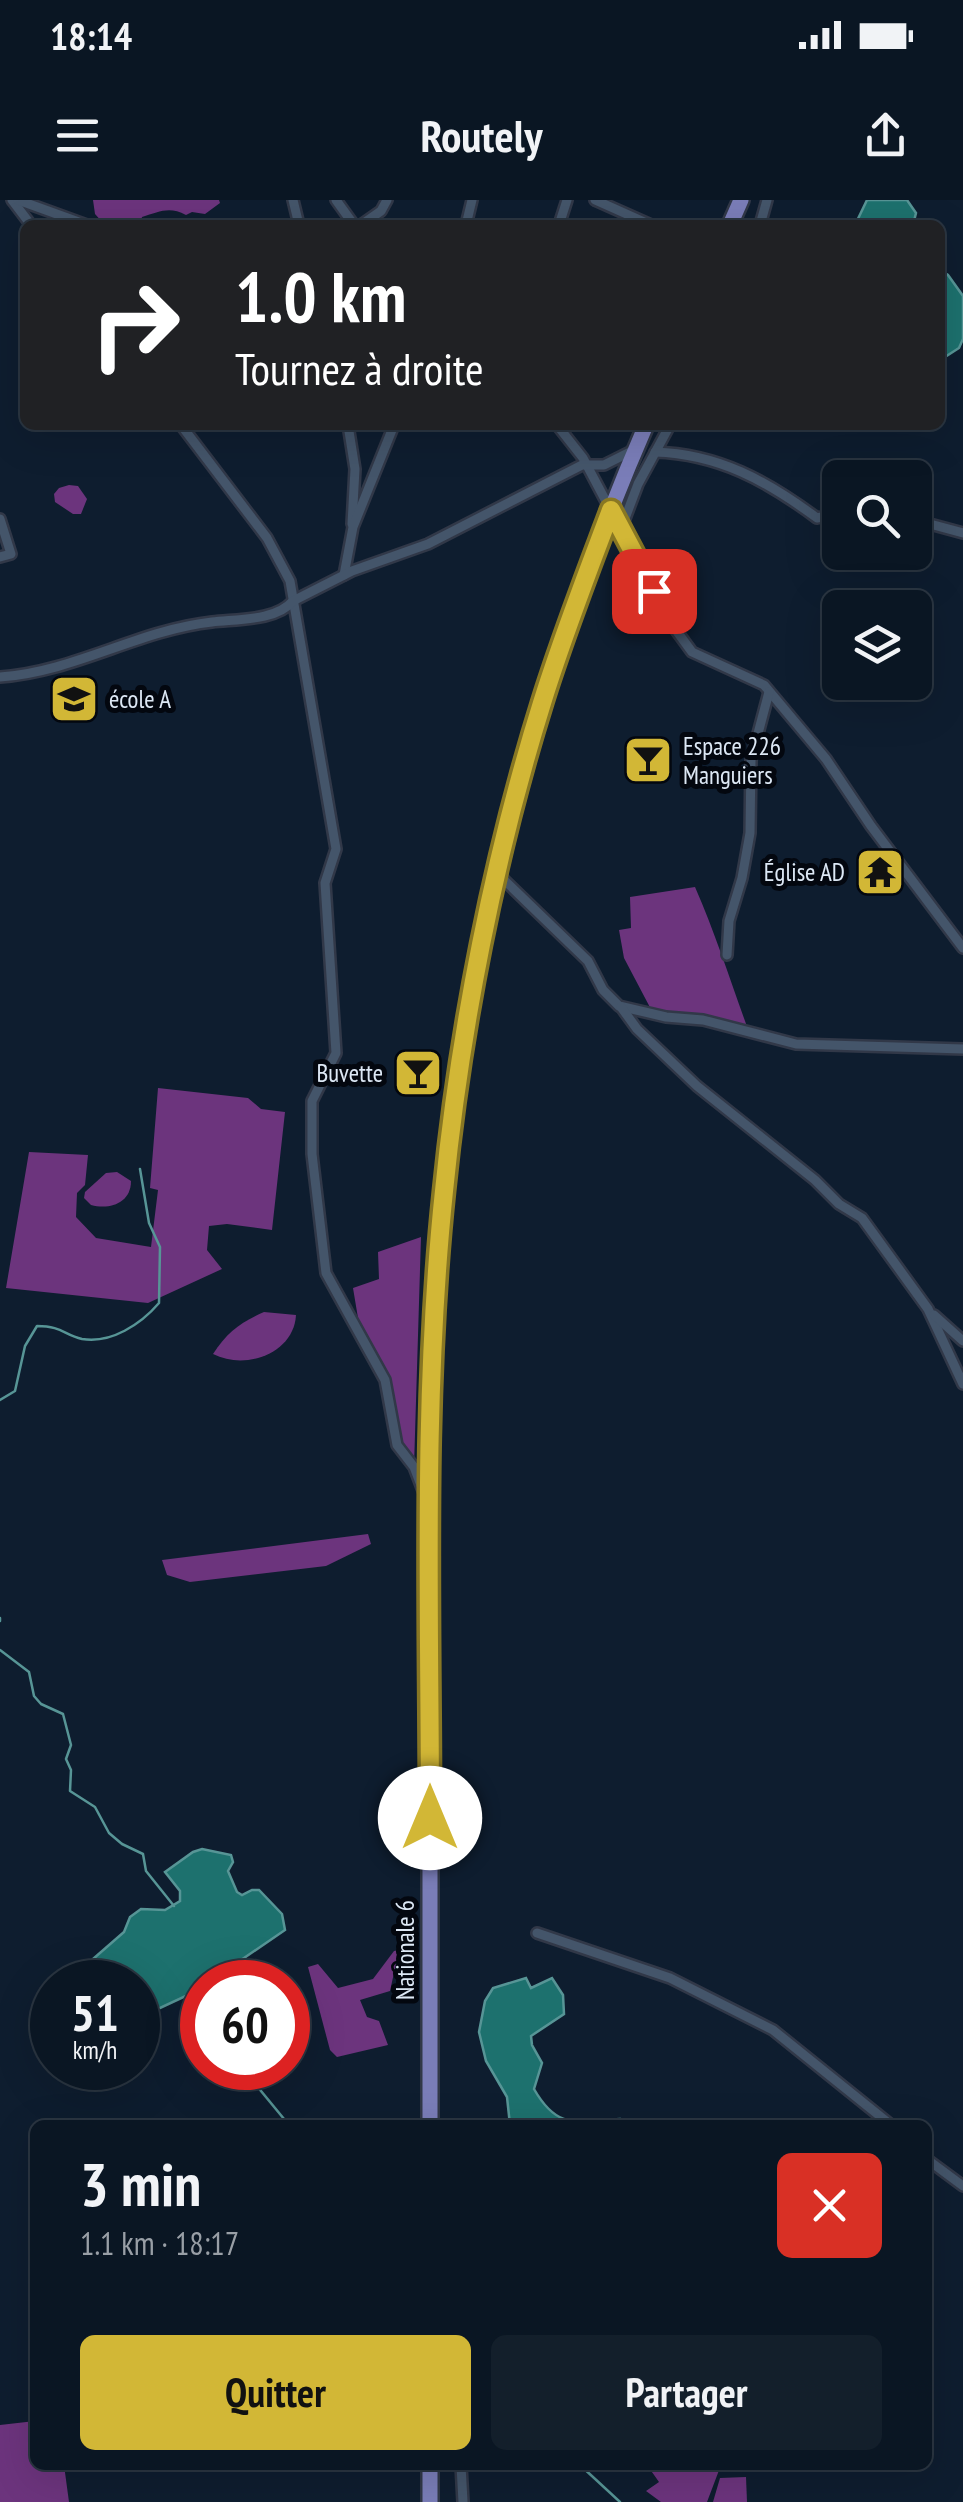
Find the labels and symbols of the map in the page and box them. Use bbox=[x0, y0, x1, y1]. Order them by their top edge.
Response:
pin bbox=[612, 549, 697, 634]
school or university icon: école A bbox=[48, 673, 100, 725]
place label: école A bbox=[109, 683, 171, 715]
place label: Espace 226 Manguiers bbox=[683, 730, 781, 791]
bar icon: Espace 226 Manguiers bbox=[622, 734, 674, 786]
temple icon: Église AD bbox=[854, 846, 906, 898]
place label: Église AD bbox=[764, 856, 845, 888]
bar icon: Buvette bbox=[392, 1047, 444, 1099]
place label: Buvette bbox=[316, 1057, 383, 1089]
position arrow bbox=[378, 1766, 482, 1870]
street label: Nationale 6 bbox=[389, 1900, 421, 2000]
speed limit sign: 60 bbox=[180, 1960, 310, 2090]

